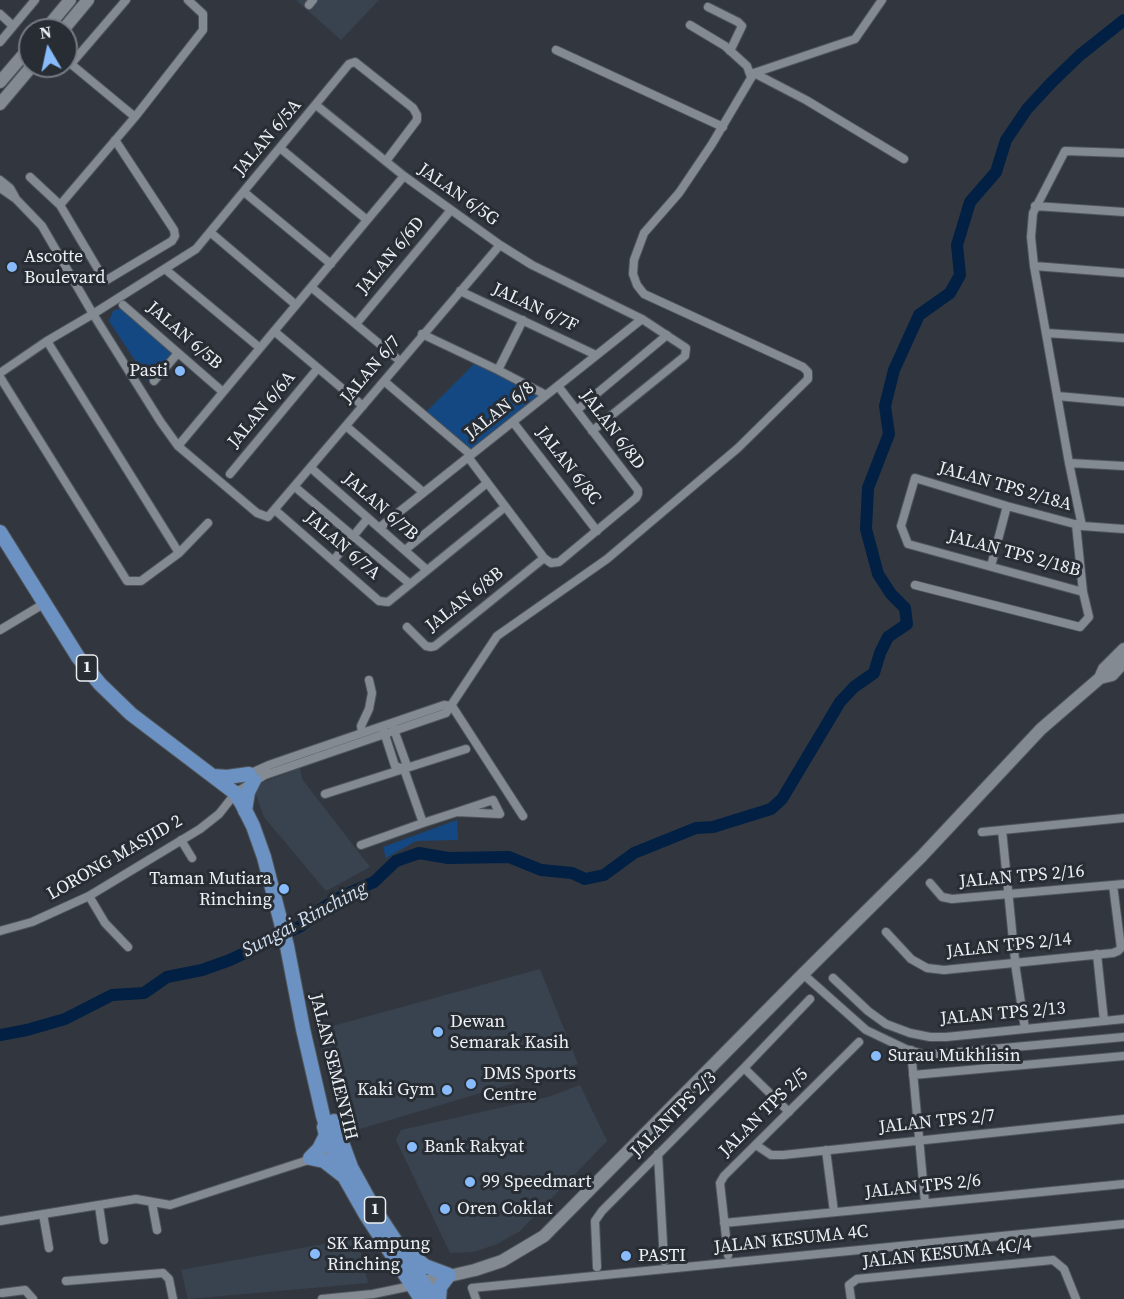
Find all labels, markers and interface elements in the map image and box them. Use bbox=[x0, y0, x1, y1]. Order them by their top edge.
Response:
north arrow bbox=[18, 18, 78, 78]
text: N bbox=[38, 20, 53, 44]
street label: JALAN 6/5A bbox=[230, 95, 306, 181]
street label: JALAN 6/5G bbox=[413, 159, 503, 231]
street label: JALAN 6/6D bbox=[352, 213, 430, 299]
place label: Ascotte Boulevard bbox=[24, 246, 105, 288]
marker: Ascotte Boulevard bbox=[5, 260, 19, 274]
street label: JALAN 6/7F bbox=[489, 279, 581, 337]
street label: JALAN 6/5B bbox=[142, 297, 226, 375]
street label: JALAN 6/7 bbox=[336, 332, 406, 408]
place label: Pasti bbox=[129, 360, 168, 382]
marker: Pasti bbox=[173, 364, 187, 378]
street label: JALAN 6/6A bbox=[224, 367, 300, 453]
street label: JALAN 6/8 bbox=[461, 377, 539, 445]
street label: JALAN 6/8D bbox=[575, 386, 649, 474]
street label: JALAN 6/8C bbox=[531, 423, 605, 509]
street label: JALAN TPS 2/18A bbox=[936, 458, 1074, 516]
street label: JALAN 6/7B bbox=[338, 468, 422, 546]
street label: JALAN 6/7A bbox=[300, 507, 384, 585]
street label: JALAN TPS 2/18B bbox=[945, 526, 1083, 582]
street label: JALAN 6/8B bbox=[422, 563, 508, 637]
road number: 1 bbox=[76, 655, 98, 681]
street label: LORONG MASJID 2 bbox=[44, 811, 186, 905]
street label: JALAN TPS 2/16 bbox=[958, 861, 1086, 893]
place label: Taman Mutiara Rinching bbox=[149, 868, 272, 910]
water label: Sungai Rinching bbox=[238, 877, 372, 963]
marker: Taman Mutiara Rinching bbox=[277, 882, 291, 896]
street label: JALAN TPS 2/14 bbox=[945, 929, 1073, 963]
street label: JALAN SEMENYIH bbox=[304, 992, 362, 1142]
street label: JALAN TPS 2/13 bbox=[939, 998, 1067, 1030]
place label: Dewan Semarak Kasih bbox=[450, 1011, 569, 1054]
marker: Dewan Semarak Kasih bbox=[431, 1025, 445, 1039]
place label: Surau Mukhlisin bbox=[888, 1045, 1021, 1067]
marker: Surau Mukhlisin bbox=[869, 1049, 883, 1063]
place label: DMS Sports Centre bbox=[483, 1063, 576, 1106]
street label: JALAN TPS 2/5 bbox=[715, 1064, 813, 1162]
street label: JALANTPS 2/3 bbox=[627, 1068, 721, 1162]
marker: DMS Sports Centre bbox=[464, 1077, 478, 1091]
place label: Kaki Gym bbox=[357, 1079, 435, 1101]
marker: Kaki Gym bbox=[440, 1083, 454, 1097]
street label: JALAN TPS 2/7 bbox=[878, 1105, 996, 1139]
place label: Bank Rakyat bbox=[424, 1136, 524, 1158]
marker: Bank Rakyat bbox=[405, 1140, 419, 1154]
street label: JALAN TPS 2/6 bbox=[864, 1170, 982, 1204]
place label: 99 Speedmart bbox=[482, 1171, 591, 1193]
marker: 99 Speedmart bbox=[463, 1175, 477, 1189]
road number: 1 bbox=[364, 1197, 386, 1223]
place label: Oren Coklat bbox=[457, 1198, 553, 1220]
marker: Oren Coklat bbox=[438, 1202, 452, 1216]
street label: JALAN KESUMA 4C bbox=[713, 1221, 869, 1259]
place label: SK Kampung Rinching bbox=[327, 1233, 430, 1276]
street label: JALAN KESUMA 4C/4 bbox=[861, 1234, 1033, 1274]
place label: PASTI bbox=[638, 1245, 686, 1267]
marker: SK Kampung Rinching bbox=[308, 1247, 322, 1261]
marker: PASTI bbox=[619, 1249, 633, 1263]

